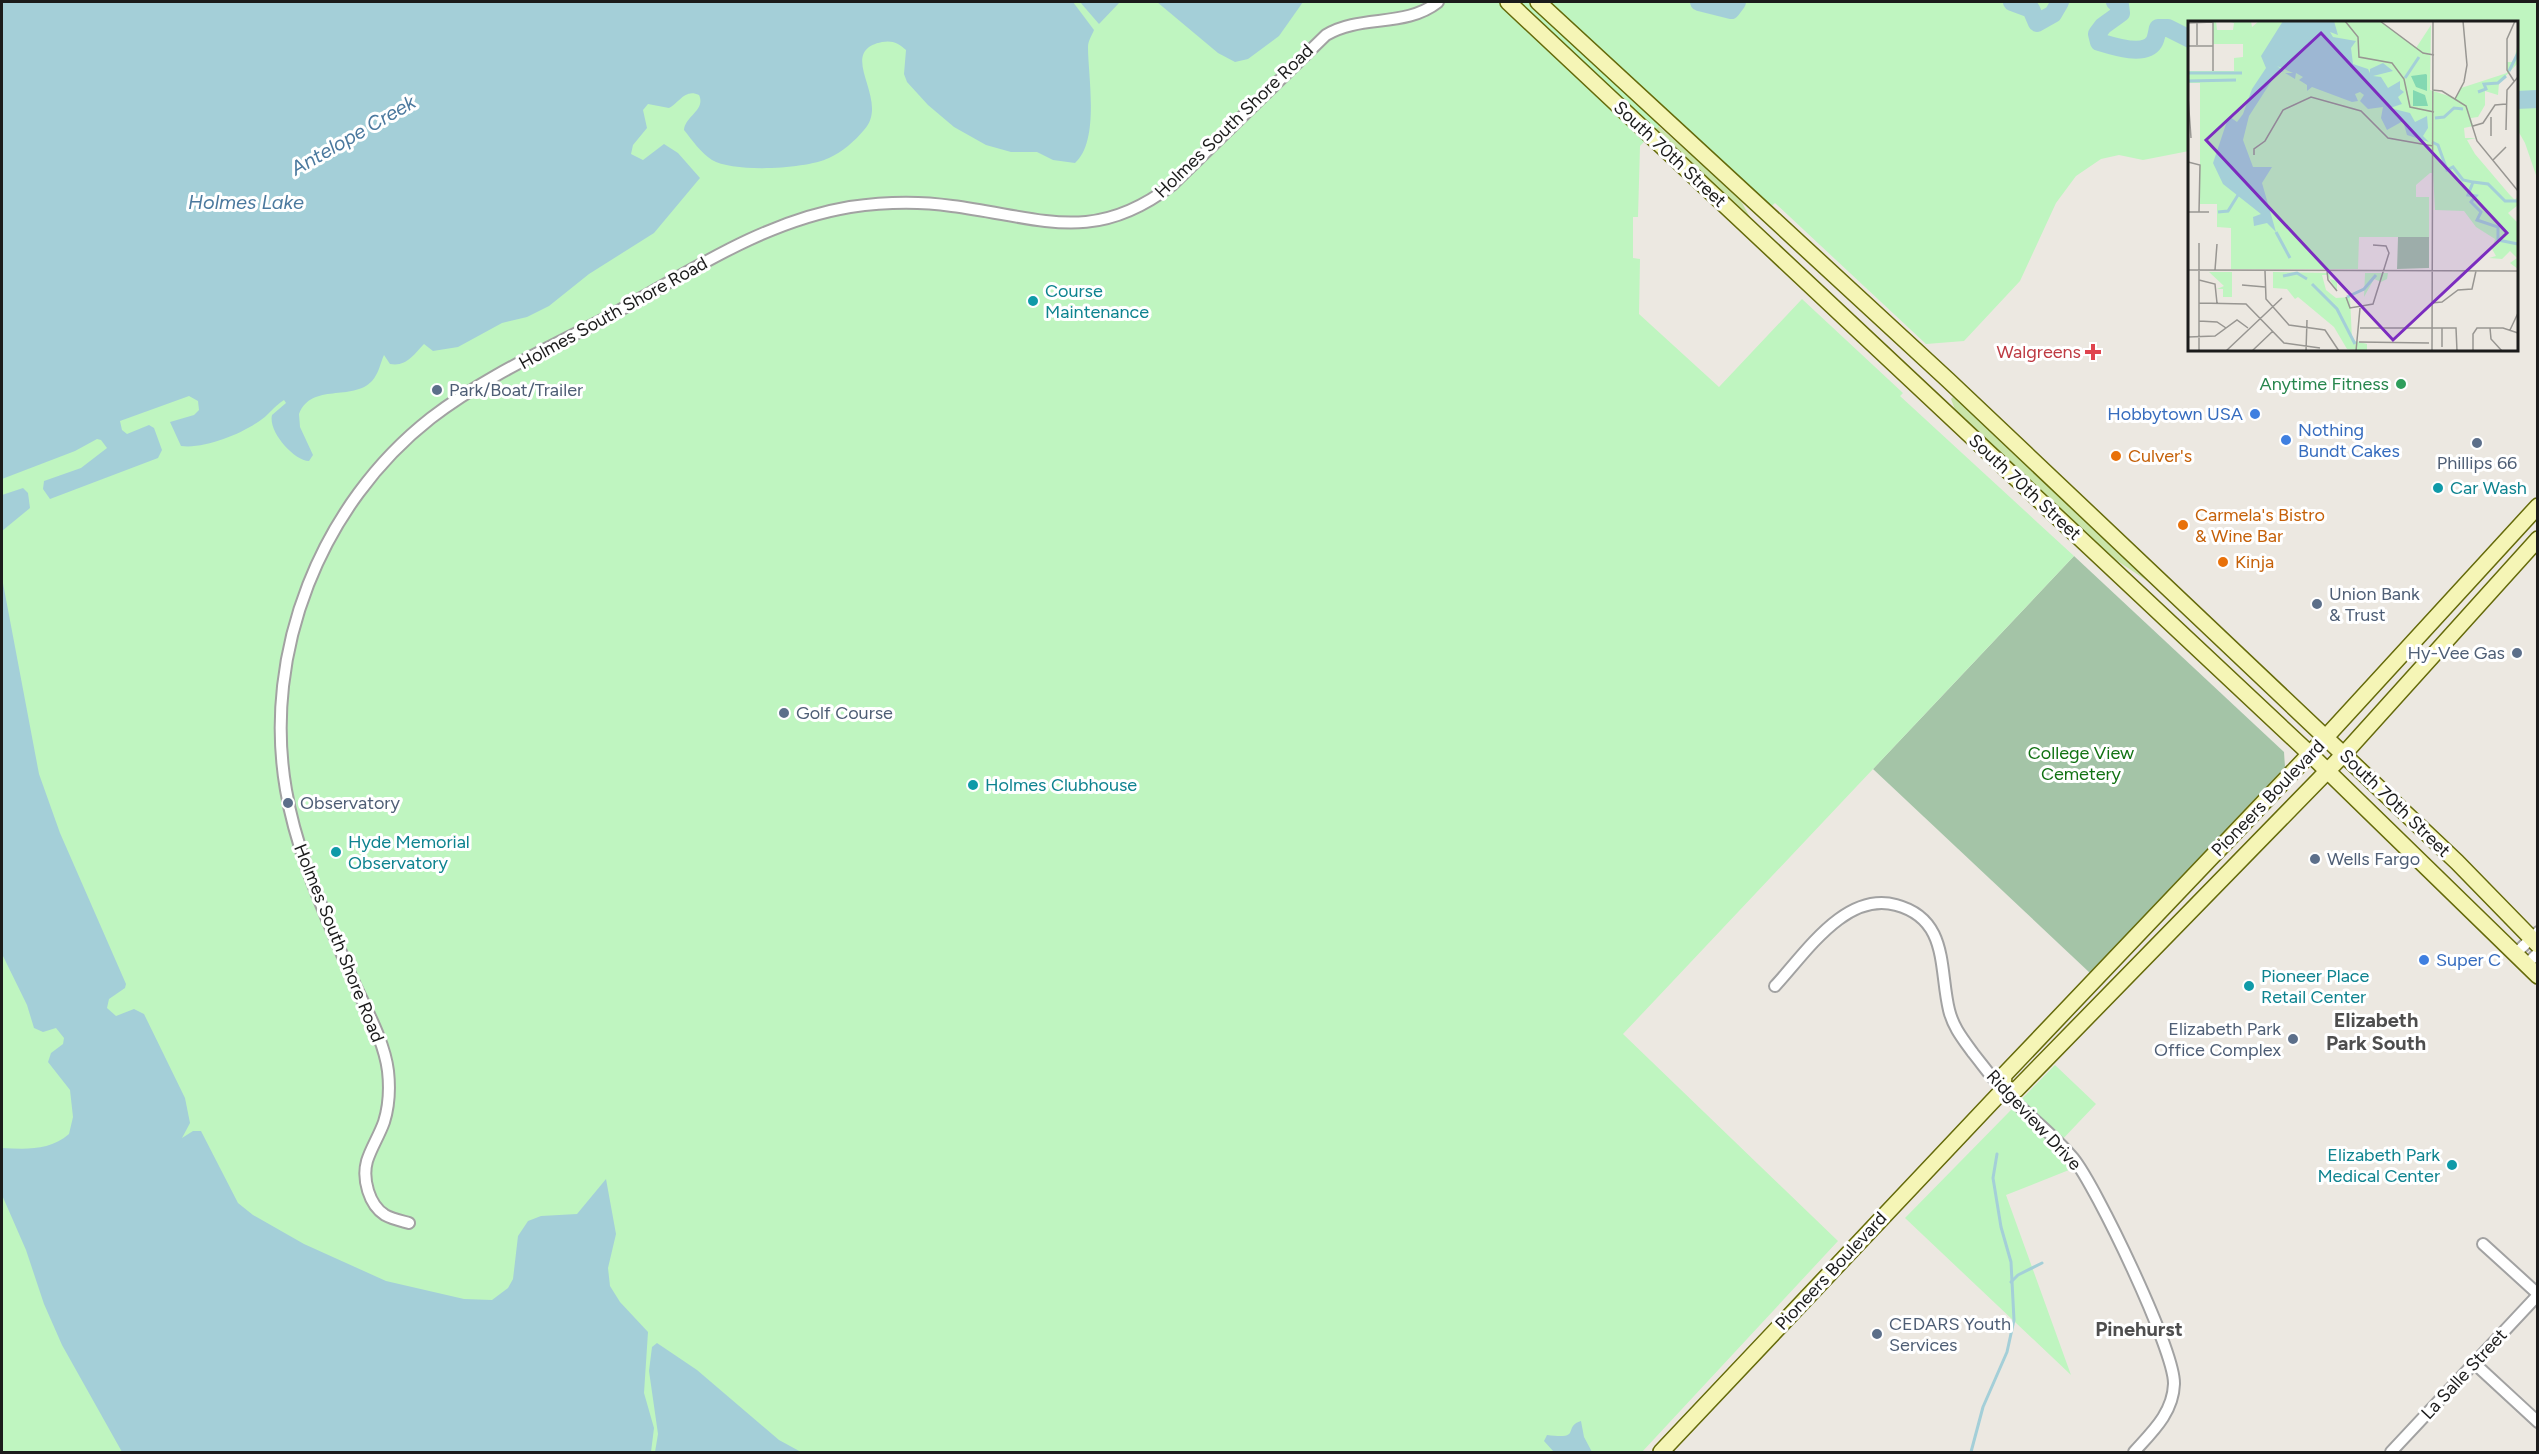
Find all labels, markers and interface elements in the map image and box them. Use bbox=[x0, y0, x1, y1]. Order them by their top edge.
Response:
inset map bbox=[2188, 21, 2518, 351]
street label: Holmes South Shore Road bbox=[1150, 39, 1318, 203]
water label: Antelope Creek bbox=[285, 89, 421, 181]
street label: South 70th Street bbox=[1609, 96, 1731, 212]
water label: Holmes Lake bbox=[188, 190, 304, 214]
street label: Holmes South Shore Road bbox=[515, 252, 711, 374]
place label: Course Maintenance bbox=[1045, 280, 1149, 323]
marker: Course Maintenance bbox=[1026, 294, 1040, 308]
place label: Walgreens bbox=[1997, 341, 2081, 363]
marker: Walgreens bbox=[2086, 345, 2100, 359]
place label: Anytime Fitness bbox=[2259, 373, 2389, 395]
marker: Anytime Fitness bbox=[2394, 377, 2408, 391]
place label: Park/Boat/Trailer bbox=[449, 379, 583, 401]
marker: Park/Boat/Trailer bbox=[430, 383, 444, 397]
place label: Hobbytown USA bbox=[2107, 403, 2243, 425]
marker: Hobbytown USA bbox=[2248, 407, 2262, 421]
place label: Nothing Bundt Cakes bbox=[2298, 419, 2400, 462]
street label: South 70th Street bbox=[1964, 429, 2086, 545]
marker: Nothing Bundt Cakes bbox=[2279, 433, 2293, 447]
marker: Phillips 66 bbox=[2470, 436, 2484, 450]
place label: Culver's bbox=[2128, 445, 2192, 467]
marker: Culver's bbox=[2109, 449, 2123, 463]
place label: Phillips 66 bbox=[2437, 452, 2517, 474]
place label: Car Wash bbox=[2450, 477, 2527, 499]
marker: Car Wash bbox=[2431, 481, 2445, 495]
place label: Carmela's Bistro & Wine Bar bbox=[2195, 504, 2325, 547]
marker: Carmela's Bistro & Wine Bar bbox=[2176, 518, 2190, 532]
place label: Kinja bbox=[2235, 551, 2274, 573]
marker: Kinja bbox=[2216, 555, 2230, 569]
place label: Union Bank & Trust bbox=[2329, 583, 2420, 626]
marker: Union Bank & Trust bbox=[2310, 597, 2324, 611]
place label: Hy-Vee Gas bbox=[2407, 642, 2505, 664]
marker: Hy-Vee Gas bbox=[2510, 646, 2524, 660]
place label: Golf Course bbox=[796, 702, 893, 724]
marker: Golf Course bbox=[777, 706, 791, 720]
street label: Pioneers Boulevard bbox=[2207, 735, 2329, 861]
park label: College View Cemetery bbox=[2028, 742, 2134, 785]
street label: South 70th Street bbox=[2335, 744, 2455, 862]
place label: Holmes Clubhouse bbox=[985, 774, 1137, 796]
marker: Holmes Clubhouse bbox=[966, 778, 980, 792]
place label: Observatory bbox=[300, 792, 400, 814]
marker: Observatory bbox=[281, 796, 295, 810]
place label: Hyde Memorial Observatory bbox=[348, 831, 470, 874]
street label: Holmes South Shore Road bbox=[289, 841, 389, 1045]
marker: Hyde Memorial Observatory bbox=[329, 845, 343, 859]
place label: Wells Fargo bbox=[2327, 848, 2420, 870]
marker: Wells Fargo bbox=[2308, 852, 2322, 866]
place label: Super C bbox=[2436, 949, 2501, 971]
marker: Super C bbox=[2417, 953, 2431, 967]
place label: Pioneer Place Retail Center bbox=[2261, 965, 2370, 1008]
marker: Pioneer Place Retail Center bbox=[2242, 979, 2256, 993]
district label: Elizabeth Park South bbox=[2326, 1008, 2426, 1055]
place label: Elizabeth Park Office Complex bbox=[2154, 1018, 2281, 1061]
marker: Elizabeth Park Office Complex bbox=[2286, 1032, 2300, 1046]
street label: Ridgeview Drive bbox=[1982, 1065, 2086, 1175]
place label: Elizabeth Park Medical Center bbox=[2317, 1144, 2440, 1187]
marker: Elizabeth Park Medical Center bbox=[2445, 1158, 2459, 1172]
street label: Pioneers Boulevard bbox=[1771, 1207, 1891, 1335]
place label: CEDARS Youth Services bbox=[1889, 1313, 2011, 1356]
district label: Pinehurst bbox=[2095, 1317, 2183, 1341]
street label: La Salle Street bbox=[2416, 1324, 2512, 1424]
marker: CEDARS Youth Services bbox=[1870, 1327, 1884, 1341]

